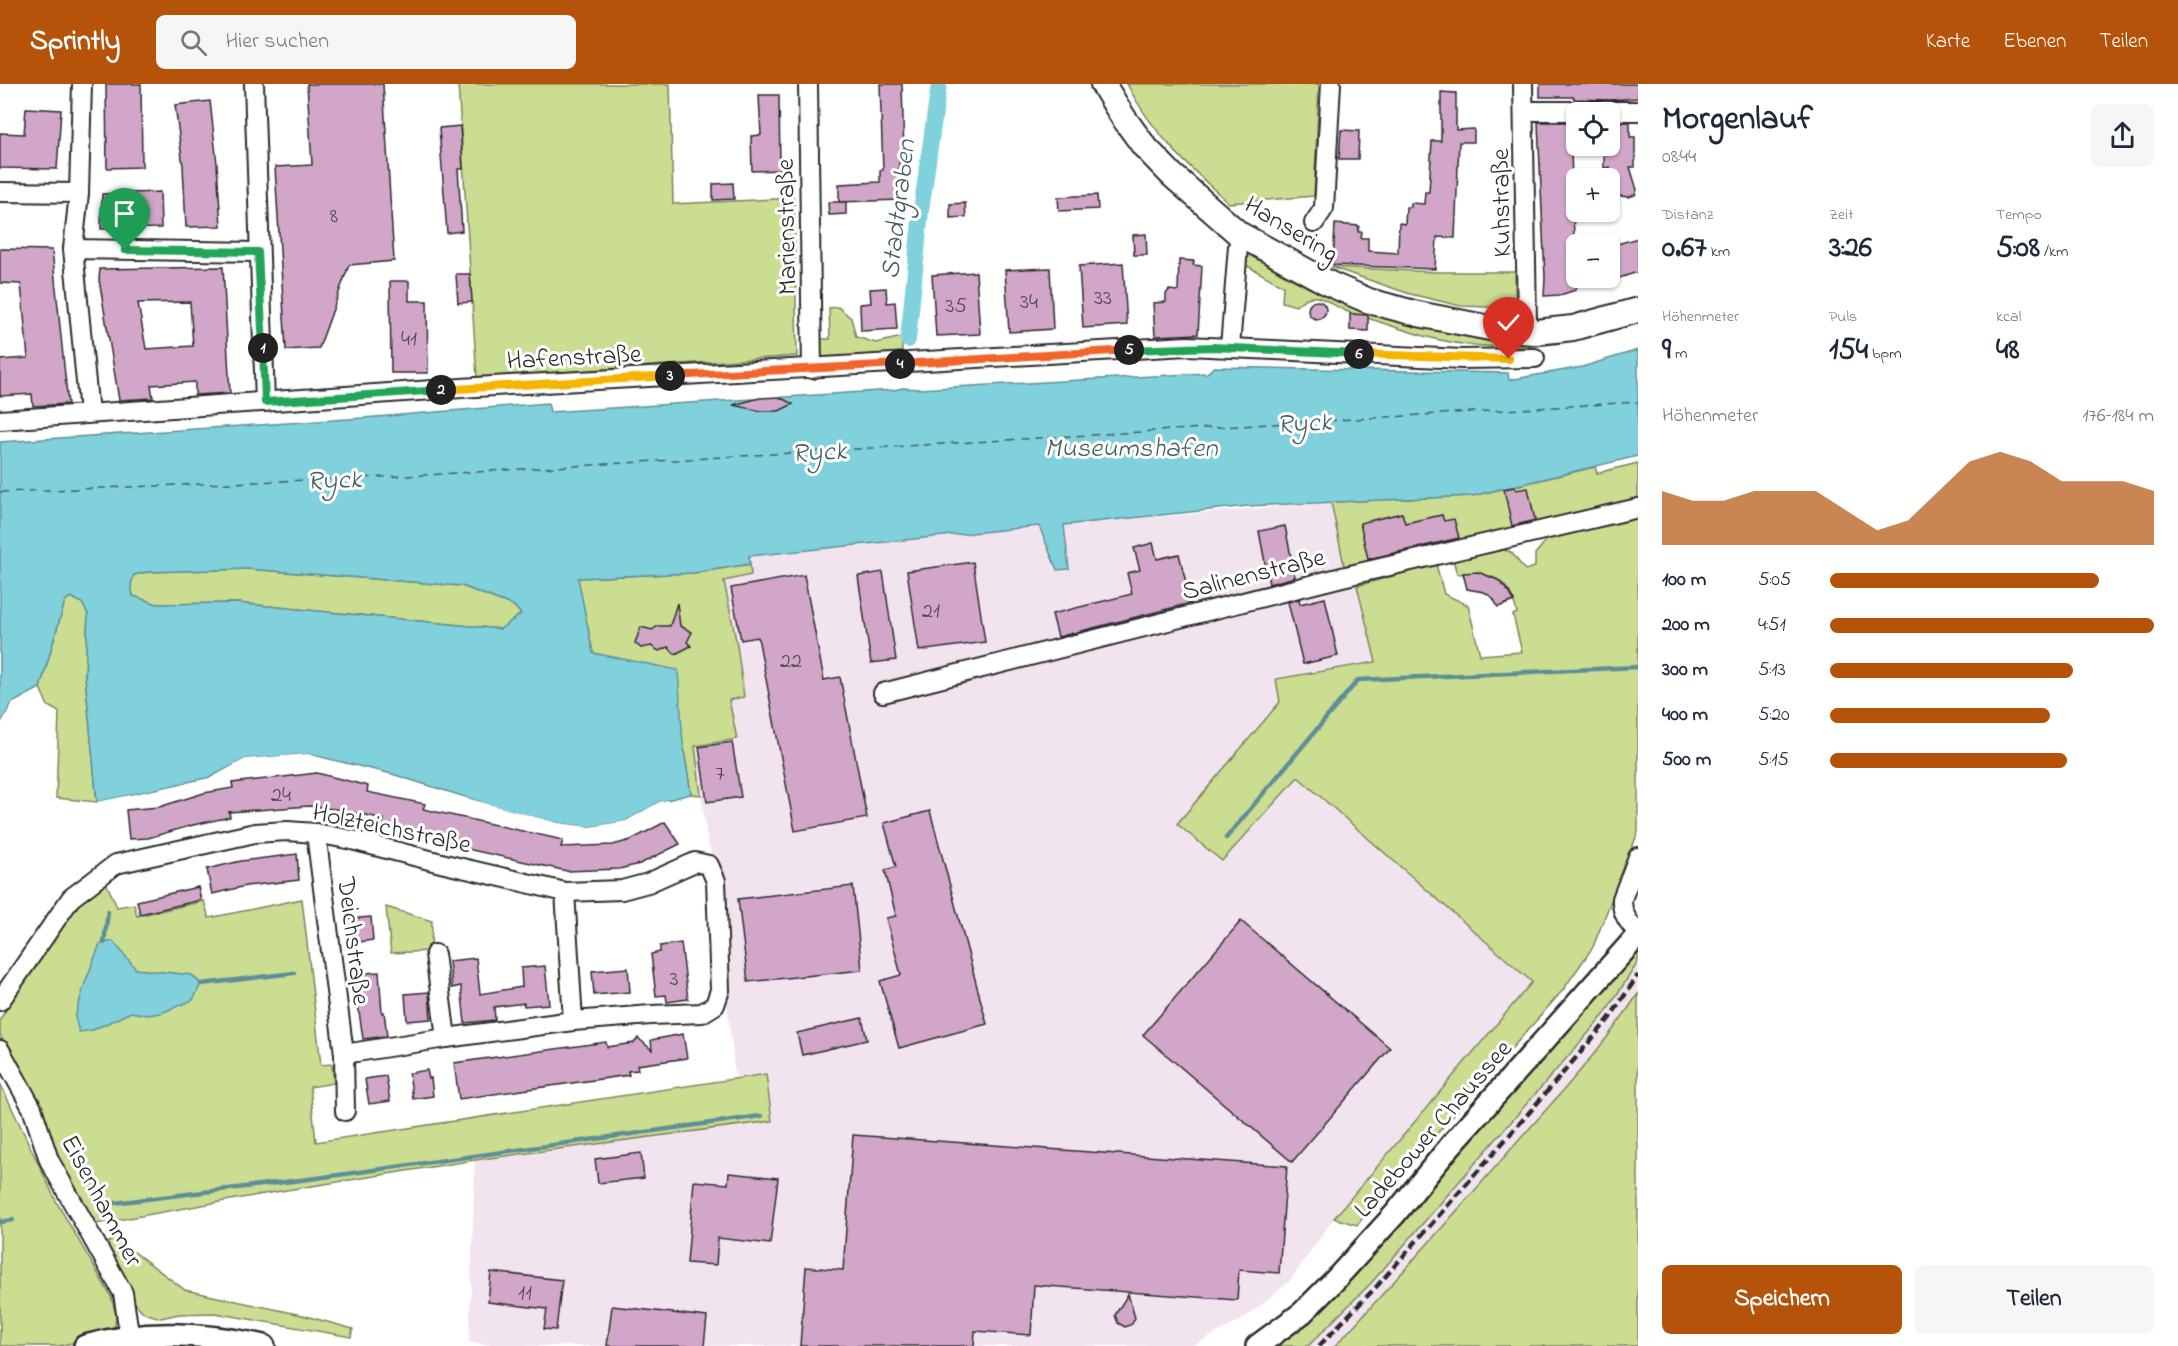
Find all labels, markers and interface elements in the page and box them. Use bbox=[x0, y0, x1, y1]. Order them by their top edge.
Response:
search box bbox=[156, 15, 576, 69]
text: Sprintly bbox=[30, 22, 120, 63]
icon: search bbox=[177, 26, 210, 59]
text: Hier suchen bbox=[225, 26, 329, 58]
text: Karte bbox=[1926, 27, 1970, 57]
text: Ebenen bbox=[2003, 27, 2066, 57]
text: Teilen bbox=[2099, 27, 2148, 57]
text: Morgenlauf bbox=[1662, 96, 1813, 144]
map controls bbox=[1566, 102, 1620, 288]
button: locate bbox=[1566, 102, 1620, 156]
button: share bbox=[2091, 104, 2154, 167]
water label: Stadtgraben bbox=[872, 137, 928, 281]
text: 08:44 bbox=[1662, 143, 1696, 172]
street label: Kuhstraße bbox=[1483, 148, 1523, 258]
street label: Marienstraße bbox=[768, 158, 808, 295]
button: + bbox=[1566, 168, 1620, 222]
street label: Hansering bbox=[1236, 187, 1345, 274]
pin bbox=[99, 188, 150, 250]
icon: arrive bbox=[108, 197, 141, 230]
house number: 8 bbox=[330, 201, 338, 233]
text: Distanz bbox=[1662, 203, 1713, 227]
text: Zeit bbox=[1829, 203, 1854, 227]
text: Tempo bbox=[1996, 203, 2042, 227]
text: 0.67 bbox=[1662, 227, 1707, 271]
text: 3:26 bbox=[1829, 227, 1872, 271]
text: 5:08 bbox=[1996, 227, 2040, 271]
button: − bbox=[1566, 234, 1620, 288]
text: km bbox=[1707, 240, 1730, 264]
text: /km bbox=[2040, 240, 2068, 264]
house number: 33 bbox=[1094, 283, 1112, 315]
house number: 34 bbox=[1020, 287, 1038, 319]
house number: 35 bbox=[945, 291, 967, 323]
pin bbox=[1483, 297, 1534, 359]
text: Höhenmeter bbox=[1662, 305, 1739, 329]
text: Puls bbox=[1829, 305, 1857, 329]
text: kcal bbox=[1996, 305, 2021, 329]
icon: check bbox=[1492, 306, 1525, 339]
house number: 41 bbox=[401, 324, 417, 356]
text: 9 bbox=[1662, 329, 1671, 373]
text: 154 bbox=[1829, 329, 1868, 373]
text: 48 bbox=[1996, 329, 2020, 373]
pin: 1 bbox=[248, 333, 278, 363]
pin: 5 bbox=[1114, 335, 1144, 365]
text: 1 bbox=[260, 336, 266, 360]
street label: Hafenstraße bbox=[506, 336, 643, 382]
text: 5 bbox=[1124, 338, 1134, 362]
pin: 6 bbox=[1344, 339, 1374, 369]
text: 6 bbox=[1355, 342, 1363, 366]
text: m bbox=[1671, 342, 1687, 366]
text: bpm bbox=[1868, 342, 1902, 366]
pin: 4 bbox=[885, 349, 915, 379]
text: 4 bbox=[897, 352, 903, 376]
pin: 3 bbox=[655, 361, 685, 391]
text: 3 bbox=[667, 364, 673, 388]
pin: 2 bbox=[426, 375, 456, 405]
text: 2 bbox=[437, 378, 445, 402]
text: Höhenmeter bbox=[1662, 402, 1758, 431]
text: 176–184 m bbox=[2082, 402, 2154, 431]
water label: Ryck bbox=[1276, 404, 1334, 445]
water label: Museumshafen bbox=[1045, 430, 1218, 469]
water label: Ryck bbox=[791, 433, 849, 474]
water label: Ryck bbox=[306, 461, 363, 502]
street label: Salinenstraße bbox=[1178, 540, 1330, 612]
text: 100 m bbox=[1662, 566, 1706, 595]
text: 5:05 bbox=[1758, 566, 1791, 595]
house number: 21 bbox=[922, 596, 940, 628]
text: 200 m bbox=[1662, 611, 1710, 640]
text: 4:51 bbox=[1758, 611, 1786, 640]
house number: 22 bbox=[780, 646, 802, 678]
text: 300 m bbox=[1662, 656, 1708, 685]
text: 5:13 bbox=[1758, 656, 1786, 685]
text: 400 m bbox=[1662, 701, 1708, 730]
text: 5:20 bbox=[1758, 701, 1790, 730]
text: 500 m bbox=[1662, 746, 1711, 775]
text: 5:15 bbox=[1758, 746, 1789, 775]
house number: 7 bbox=[715, 759, 725, 791]
house number: 24 bbox=[271, 780, 291, 812]
street label: Holzteichstraße bbox=[308, 795, 475, 865]
street label: Deichstraße bbox=[325, 874, 379, 1008]
house number: 3 bbox=[669, 964, 679, 996]
street label: Ladebower Chaussee bbox=[1346, 1032, 1523, 1228]
street label: Eisenhammer bbox=[50, 1129, 152, 1275]
button: Speichern bbox=[1662, 1265, 1902, 1334]
button: Teilen bbox=[1914, 1265, 2154, 1334]
house number: 11 bbox=[518, 1278, 532, 1310]

